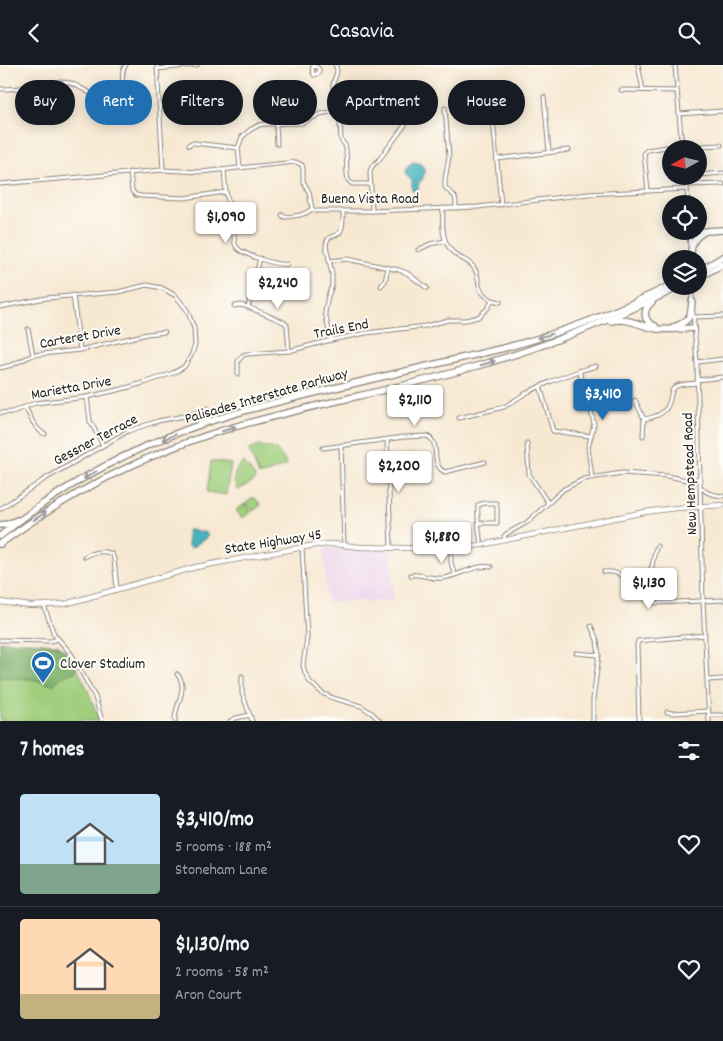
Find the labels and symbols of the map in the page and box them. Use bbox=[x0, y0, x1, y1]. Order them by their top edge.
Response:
north arrow bbox=[662, 140, 708, 185]
street label: Buena Vista Road bbox=[321, 189, 419, 211]
pin: $1,090 bbox=[185, 201, 267, 244]
pin: $2,240 bbox=[237, 267, 319, 310]
street label: Trails End bbox=[312, 314, 371, 346]
street label: Carteret Drive bbox=[38, 320, 123, 356]
one-way arrow bbox=[538, 332, 554, 342]
one-way arrow bbox=[480, 358, 495, 367]
street label: Palisades Interstate Parkway bbox=[182, 363, 352, 431]
street label: Marietta Drive bbox=[29, 371, 114, 407]
pin: $3,410 bbox=[562, 379, 644, 421]
pin: $2,110 bbox=[374, 385, 456, 427]
street label: Gessner Terrace bbox=[50, 409, 142, 472]
street label: New Hempstead Road bbox=[678, 412, 704, 536]
one-way arrow bbox=[220, 423, 236, 433]
one-way arrow bbox=[161, 433, 176, 442]
pin: $2,200 bbox=[358, 451, 440, 493]
one-way arrow bbox=[84, 470, 98, 480]
one-way arrow bbox=[33, 511, 47, 521]
pin: $1,880 bbox=[401, 521, 483, 564]
street label: State Highway 45 bbox=[223, 524, 323, 562]
pin: $1,130 bbox=[608, 567, 690, 610]
sports icon: Clover Stadium bbox=[30, 650, 56, 684]
place label: Clover Stadium bbox=[60, 654, 145, 676]

